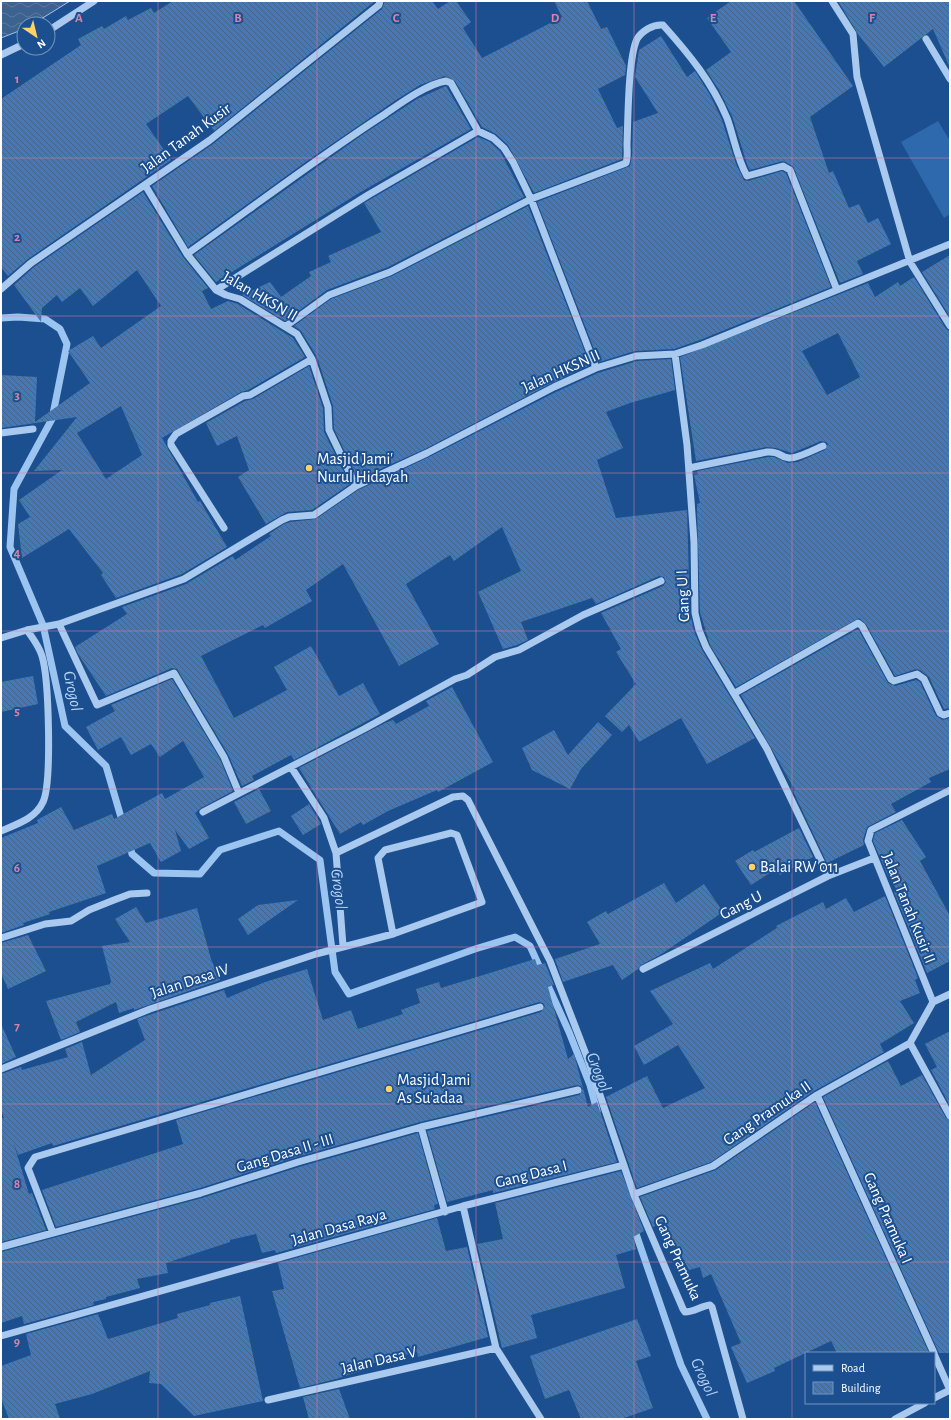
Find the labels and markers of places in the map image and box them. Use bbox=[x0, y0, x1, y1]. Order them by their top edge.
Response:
place label: Masjid Jami' Nurul Hidayah bbox=[317, 451, 408, 486]
marker: Masjid Jami' Nurul Hidayah bbox=[304, 463, 314, 473]
place label: Balai RW 011 bbox=[760, 859, 839, 875]
marker: Balai RW 011 bbox=[747, 862, 757, 872]
place label: Masjid Jami As Su'adaa bbox=[397, 1072, 470, 1106]
marker: Masjid Jami As Su'adaa bbox=[384, 1084, 394, 1094]

